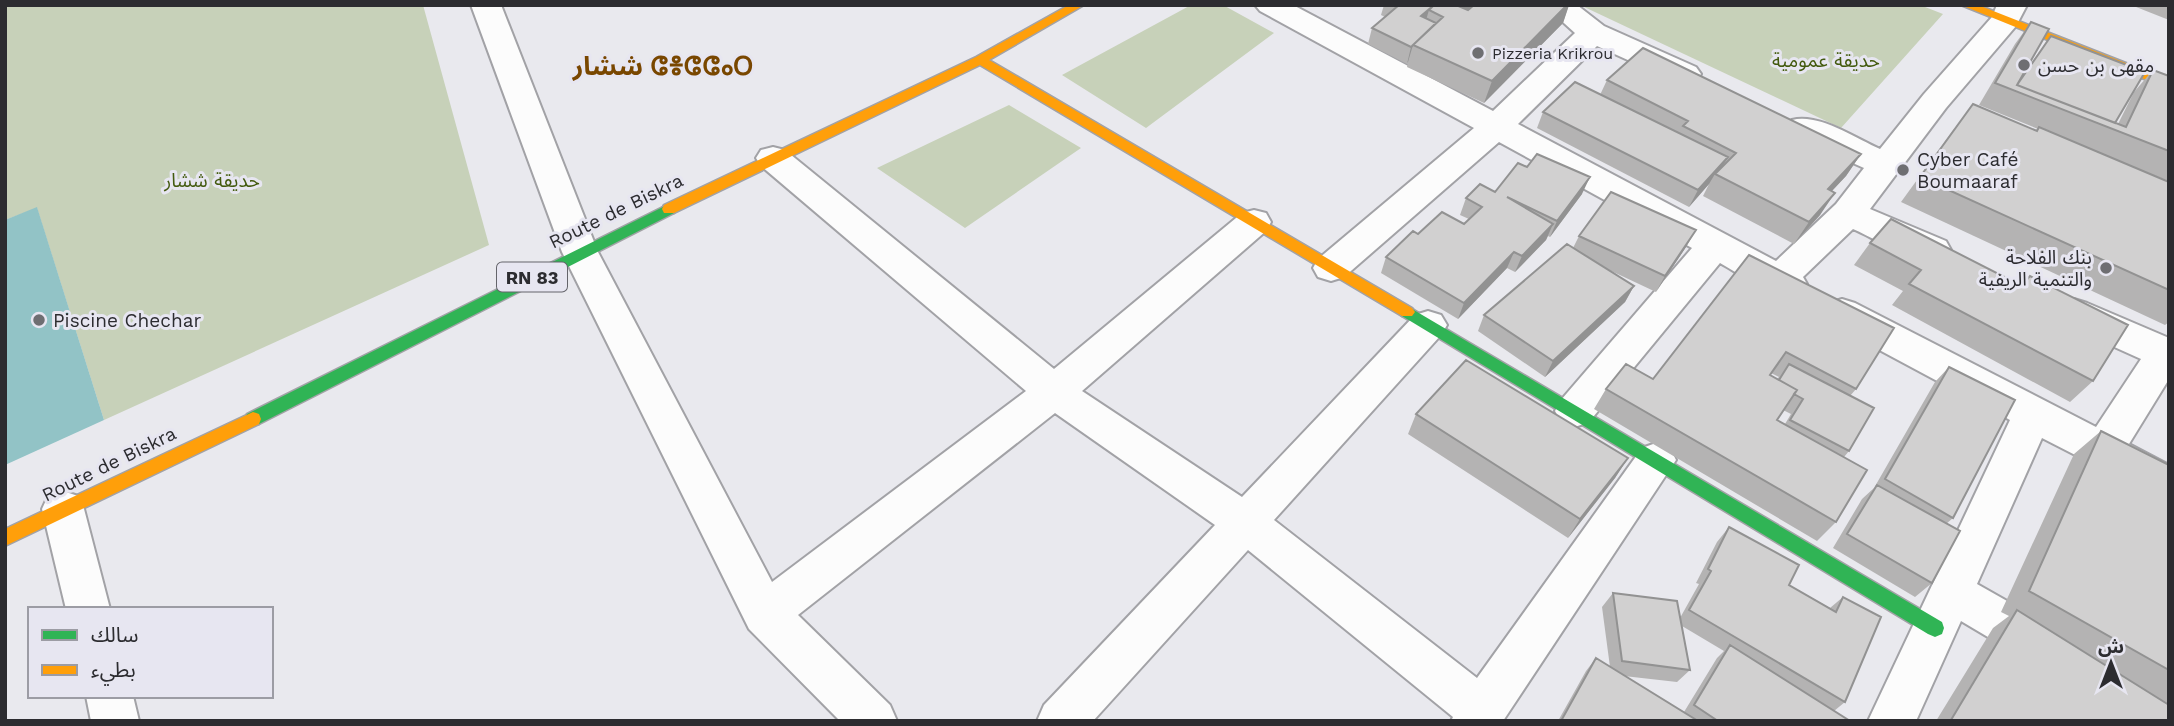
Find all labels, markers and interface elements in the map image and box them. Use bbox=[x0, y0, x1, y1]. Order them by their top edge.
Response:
place label: Pizzeria Krikrou bbox=[1492, 44, 1613, 63]
marker: Pizzeria Krikrou bbox=[1470, 45, 1486, 61]
park label: حديقة عمومية bbox=[1772, 49, 1880, 72]
district label: ششار ⵛⴻⵛⵛⴰⵔ bbox=[572, 51, 753, 81]
place label: مقهى بن حسن bbox=[2038, 54, 2154, 77]
marker: مقهى بن حسن bbox=[2016, 57, 2032, 73]
place label: Cyber Café Boumaaraf bbox=[1917, 148, 2018, 193]
marker: Cyber Café Boumaaraf bbox=[1895, 162, 1911, 178]
street label: Route de Biskra bbox=[545, 168, 687, 253]
park label: حديقة ششار bbox=[163, 169, 260, 192]
place label: بنك الفلاحة والتنمية الريفية bbox=[1979, 246, 2092, 291]
marker: بنك الفلاحة والتنمية الريفية bbox=[2098, 260, 2114, 276]
road number: RN 83 bbox=[497, 262, 567, 292]
place label: Piscine Chechar bbox=[53, 309, 201, 332]
marker: Piscine Chechar bbox=[31, 312, 47, 328]
street label: Route de Biskra bbox=[38, 421, 180, 506]
legend bbox=[28, 607, 273, 698]
text: سالك bbox=[91, 622, 138, 647]
north arrow bbox=[2076, 628, 2146, 698]
text: ش bbox=[2098, 635, 2124, 658]
text: بطيء bbox=[91, 657, 136, 686]

